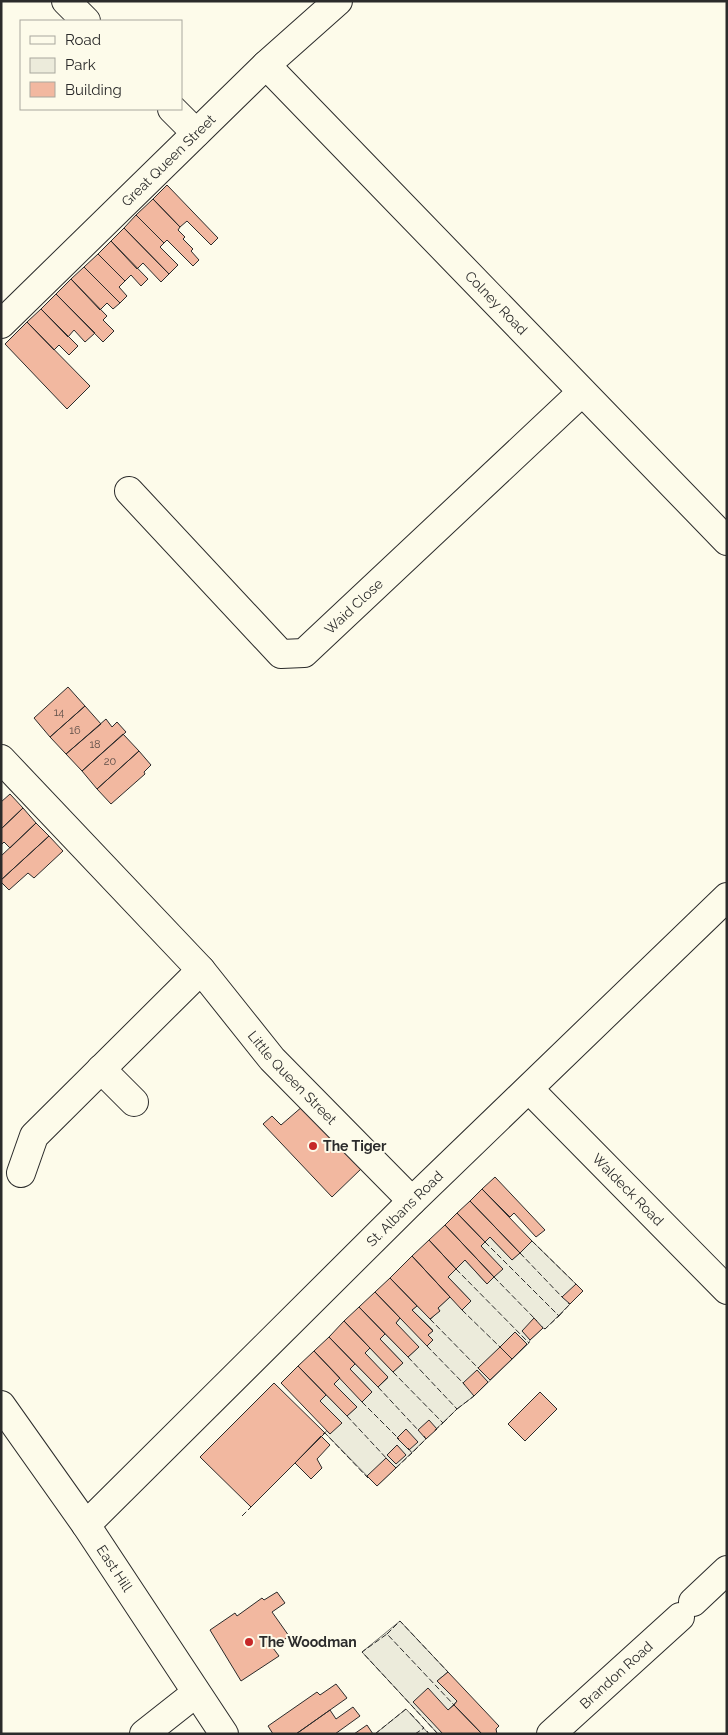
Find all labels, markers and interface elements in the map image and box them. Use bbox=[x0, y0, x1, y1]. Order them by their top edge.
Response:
legend bbox=[20, 20, 182, 110]
text: Road bbox=[65, 31, 101, 49]
text: Park bbox=[65, 56, 96, 74]
text: Building bbox=[65, 81, 122, 99]
street label: Great Queen Street bbox=[118, 111, 219, 210]
street label: Colney Road bbox=[462, 268, 531, 338]
street label: Waid Close bbox=[321, 575, 386, 637]
house number: 14 bbox=[54, 706, 64, 719]
house number: 16 bbox=[69, 724, 81, 737]
house number: 18 bbox=[89, 738, 101, 751]
house number: 20 bbox=[104, 755, 116, 768]
street label: Little Queen Street bbox=[245, 1028, 340, 1128]
place label: The Tiger bbox=[323, 1138, 387, 1154]
marker: The Tiger bbox=[307, 1140, 319, 1152]
street label: Waldeck Road bbox=[589, 1150, 667, 1229]
street label: St. Albans Road bbox=[363, 1168, 446, 1250]
street label: East Hill bbox=[94, 1542, 136, 1595]
place label: The Woodman bbox=[259, 1634, 357, 1650]
marker: The Woodman bbox=[243, 1636, 255, 1648]
street label: Brandon Road bbox=[577, 1638, 656, 1712]

